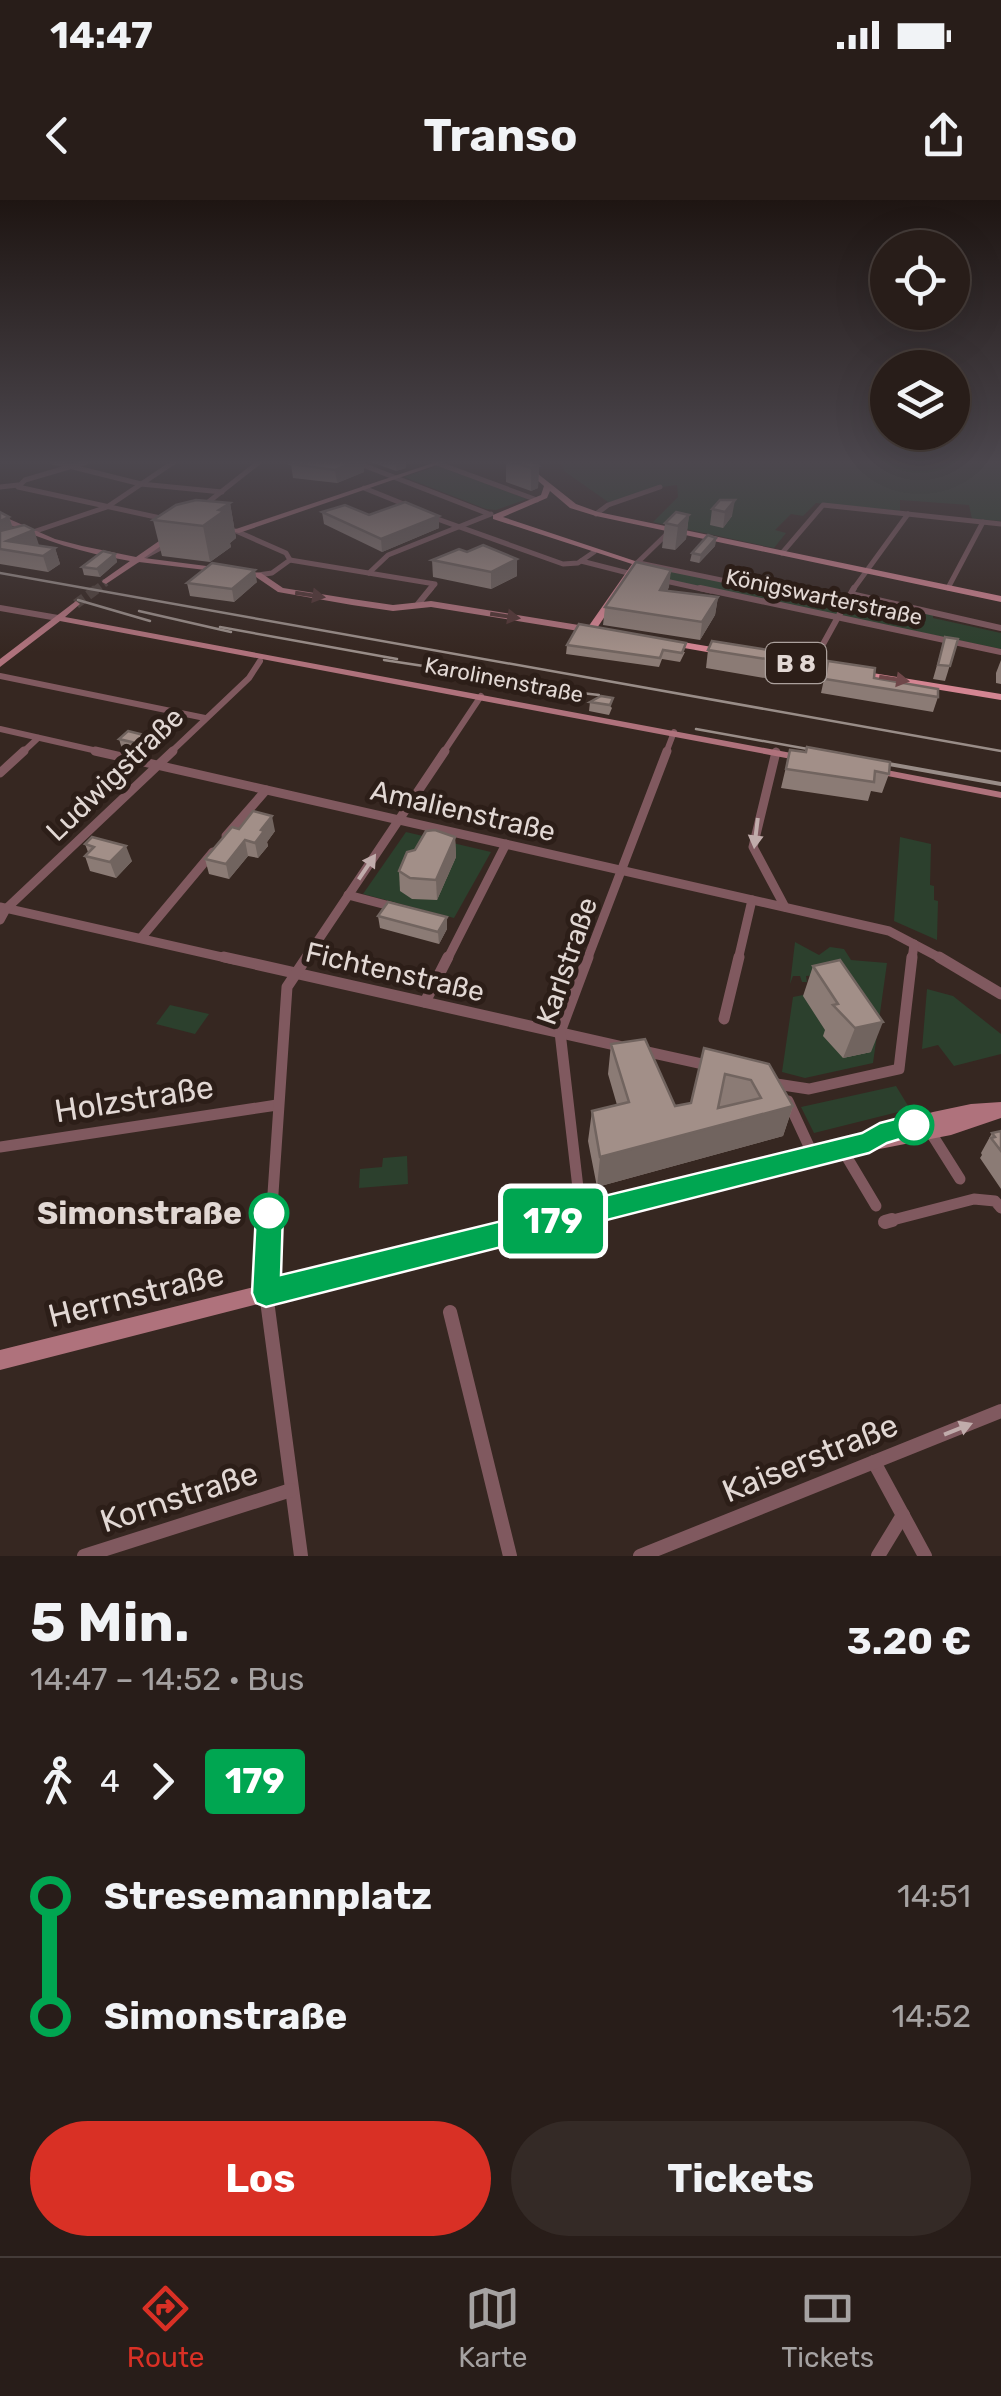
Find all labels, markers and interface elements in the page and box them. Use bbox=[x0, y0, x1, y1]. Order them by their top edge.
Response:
text: 14:47 bbox=[50, 12, 153, 58]
icon: back bbox=[30, 108, 85, 163]
icon: share bbox=[916, 108, 971, 163]
text: Transo bbox=[424, 109, 577, 162]
map controls bbox=[870, 230, 970, 450]
button: locate bbox=[870, 230, 970, 330]
button: layers bbox=[870, 350, 970, 450]
street label: Königswarterstraße bbox=[723, 563, 925, 631]
one-way arrow bbox=[295, 588, 326, 603]
one-way arrow bbox=[489, 609, 521, 624]
road number: B 8 bbox=[766, 643, 826, 683]
street label: Karolinenstraße bbox=[422, 651, 586, 709]
one-way arrow bbox=[879, 672, 911, 688]
street label: Ludwigstraße bbox=[40, 700, 190, 848]
street label: Amalienstraße bbox=[367, 774, 559, 848]
one-way arrow bbox=[748, 818, 764, 849]
one-way arrow bbox=[358, 853, 376, 880]
street label: Karlstraße bbox=[530, 893, 604, 1029]
street label: Fichtenstraße bbox=[302, 935, 488, 1009]
street label: Holzstraße bbox=[52, 1068, 216, 1130]
unlabelled marker bbox=[895, 1106, 933, 1144]
line badge: 179 bbox=[496, 1188, 610, 1254]
place label: Simonstraße bbox=[37, 1194, 242, 1232]
marker: Simonstraße bbox=[250, 1194, 288, 1232]
text: 179 bbox=[523, 1200, 583, 1242]
street label: Herrnstraße bbox=[44, 1255, 228, 1335]
street label: Kaiserstraße bbox=[717, 1406, 903, 1510]
one-way arrow bbox=[943, 1420, 973, 1436]
street label: Kornstraße bbox=[95, 1454, 263, 1540]
text: 5 Min. bbox=[30, 1590, 190, 1655]
text: 3.20 € bbox=[847, 1618, 971, 1664]
text: 14:47 – 14:52 · Bus bbox=[30, 1660, 304, 1698]
icon: walk bbox=[30, 1754, 85, 1809]
icon: forward bbox=[135, 1754, 190, 1809]
text: 179 bbox=[225, 1760, 285, 1802]
text: 4 bbox=[100, 1762, 120, 1800]
text: Stresemannplatz bbox=[104, 1873, 432, 1919]
text: 14:51 bbox=[897, 1877, 971, 1915]
text: Simonstraße bbox=[104, 1993, 347, 2039]
text: 14:52 bbox=[891, 1997, 971, 2035]
button: Los bbox=[30, 2121, 491, 2236]
button: Tickets bbox=[511, 2121, 971, 2236]
tab: Route bbox=[127, 2281, 205, 2374]
tab: Karte bbox=[458, 2281, 528, 2374]
tab: Tickets bbox=[781, 2281, 874, 2374]

